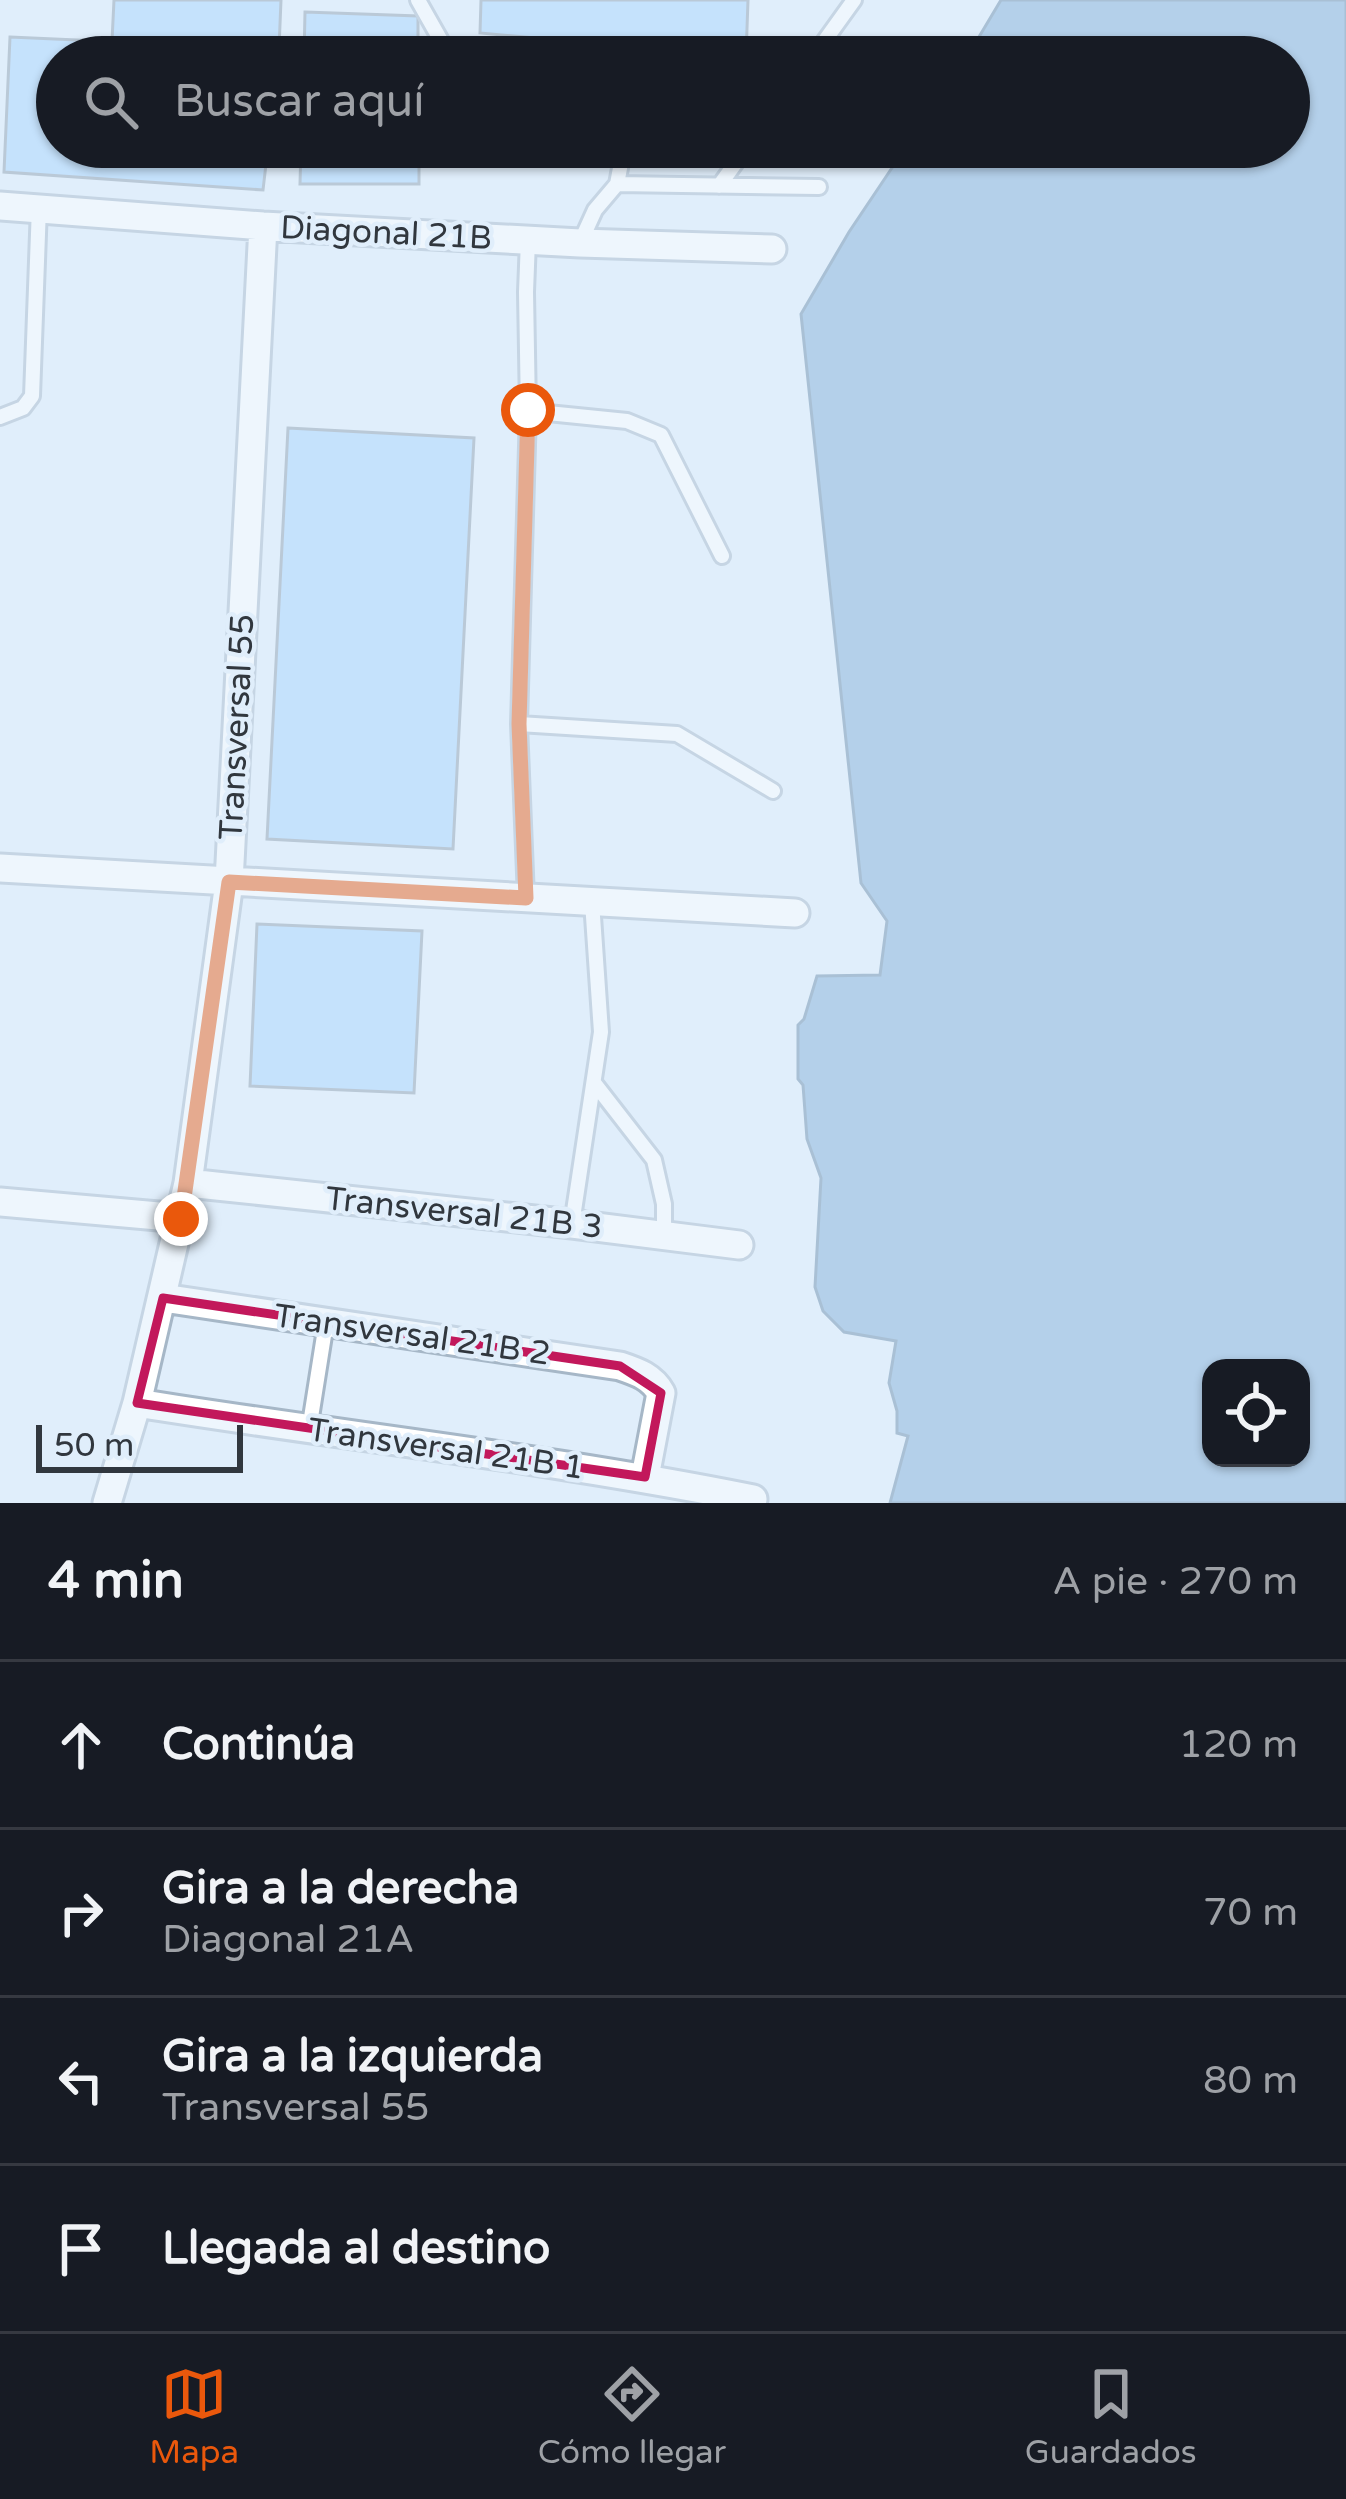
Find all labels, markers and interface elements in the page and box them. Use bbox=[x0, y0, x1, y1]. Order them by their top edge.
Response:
search box bbox=[36, 36, 1310, 168]
icon: search bbox=[78, 69, 144, 135]
text: Buscar aquí bbox=[174, 75, 424, 129]
street label: Diagonal 21B bbox=[279, 208, 493, 258]
route start bbox=[501, 383, 555, 437]
street label: Transversal 55 bbox=[212, 613, 262, 841]
street label: Transversal 21B 3 bbox=[323, 1179, 605, 1247]
route end bbox=[154, 1192, 208, 1246]
street label: Transversal 21B 2 bbox=[271, 1296, 553, 1374]
map controls bbox=[1202, 1359, 1310, 1467]
button: locate bbox=[1202, 1359, 1310, 1467]
street label: Transversal 21B 1 bbox=[305, 1410, 587, 1488]
scale bar bbox=[36, 1419, 243, 1472]
text: 50 m bbox=[54, 1426, 134, 1465]
text: 4 min bbox=[48, 1550, 184, 1612]
text: A pie · 270 m bbox=[1053, 1558, 1298, 1605]
icon: ahead bbox=[48, 1712, 114, 1778]
text: Continúa bbox=[162, 1718, 355, 1772]
text: 120 m bbox=[1179, 1721, 1298, 1768]
text: Gira a la derecha bbox=[162, 1862, 519, 1916]
icon: right bbox=[48, 1880, 114, 1946]
text: 70 m bbox=[1203, 1889, 1298, 1936]
text: Diagonal 21A bbox=[162, 1916, 414, 1963]
text: Gira a la izquierda bbox=[162, 2030, 543, 2084]
icon: left bbox=[48, 2048, 114, 2114]
text: 80 m bbox=[1203, 2057, 1298, 2104]
text: Transversal 55 bbox=[162, 2084, 429, 2131]
icon: arrive bbox=[48, 2216, 114, 2282]
text: Llegada al destino bbox=[162, 2222, 550, 2276]
tab: Mapa bbox=[149, 2361, 239, 2472]
tab: Cómo llegar bbox=[538, 2361, 726, 2472]
tab: Guardados bbox=[1025, 2361, 1197, 2472]

